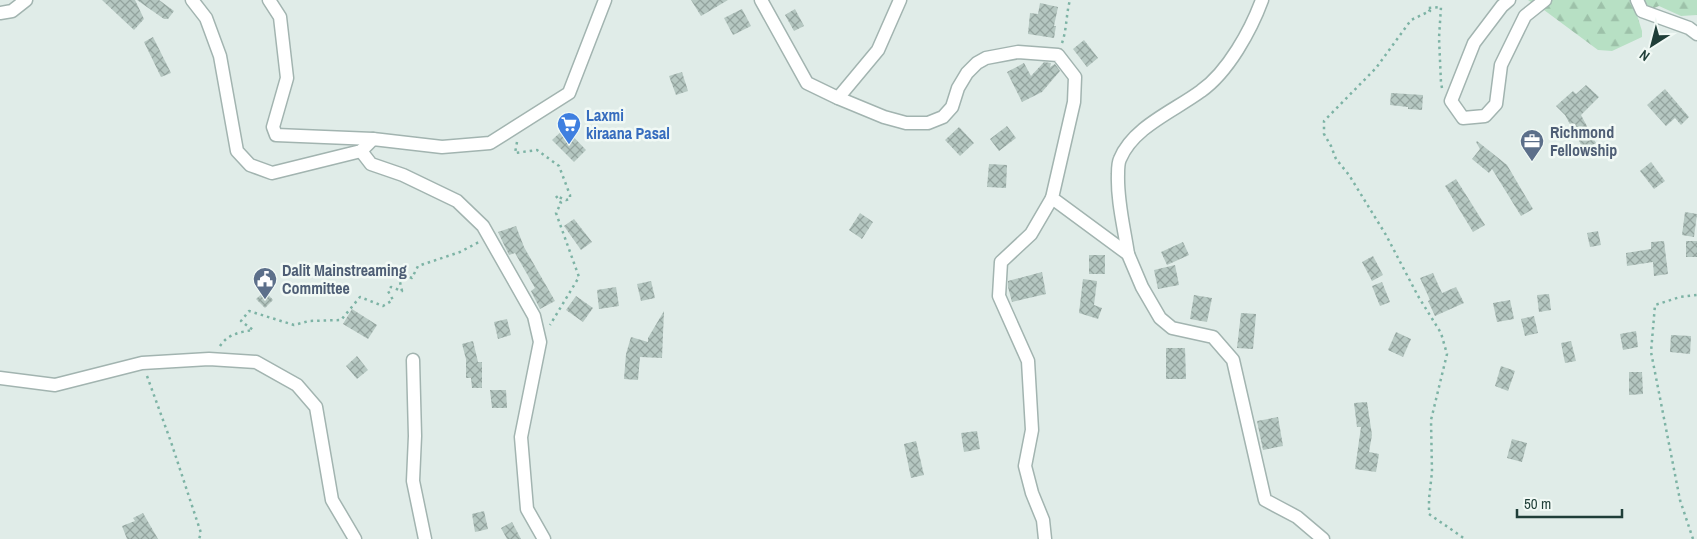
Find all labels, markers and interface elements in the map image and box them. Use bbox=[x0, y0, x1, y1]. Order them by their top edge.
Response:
north arrow bbox=[1627, 20, 1677, 70]
text: N bbox=[1636, 46, 1653, 65]
place label: Laxmi kiraana Pasal bbox=[586, 104, 670, 144]
supermarket icon: Laxmi kiraana Pasal bbox=[556, 111, 582, 145]
place label: Richmond Fellowship bbox=[1550, 121, 1617, 161]
office icon: Richmond Fellowship bbox=[1519, 128, 1545, 162]
place label: Dalit Mainstreaming Committee bbox=[282, 259, 407, 299]
public building icon: Dalit Mainstreaming Committee bbox=[252, 266, 278, 300]
scale bar bbox=[1517, 486, 1622, 518]
text: 50 m bbox=[1524, 493, 1551, 514]

